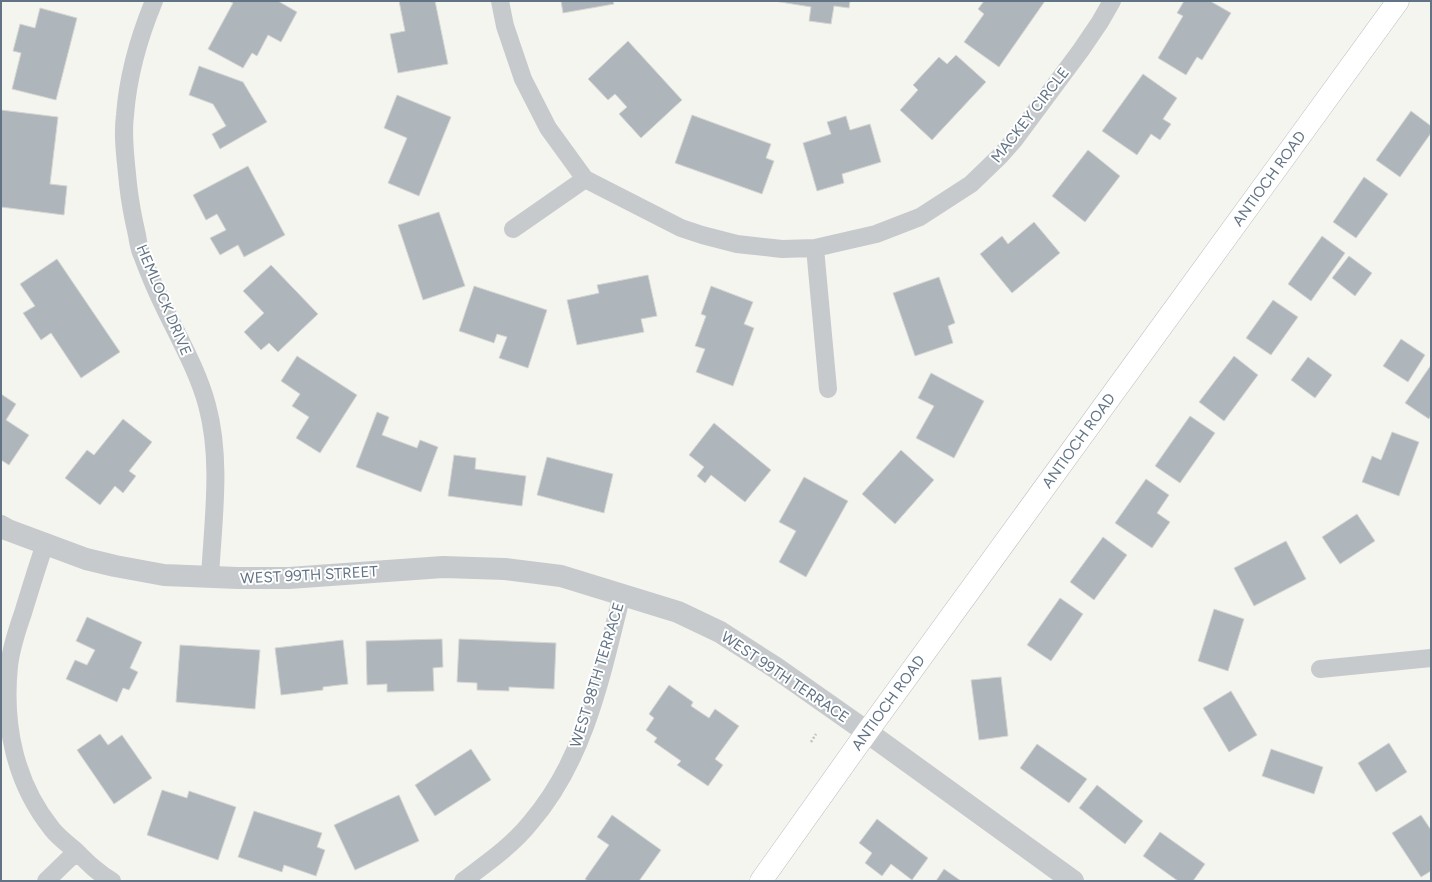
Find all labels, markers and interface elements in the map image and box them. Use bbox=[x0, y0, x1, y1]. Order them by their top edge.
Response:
street label: MACKEY CIRCLE bbox=[987, 64, 1073, 166]
street label: ANTIOCH ROAD bbox=[1229, 127, 1310, 230]
street label: HEMLOCK DRIVE bbox=[133, 242, 195, 358]
street label: ANTIOCH ROAD bbox=[1038, 390, 1119, 492]
street label: WEST 99TH STREET bbox=[240, 562, 379, 588]
street label: WEST 98TH TERRACE bbox=[566, 600, 628, 750]
street label: WEST 99TH TERRACE bbox=[718, 628, 852, 726]
street label: ANTIOCH ROAD bbox=[848, 652, 929, 754]

